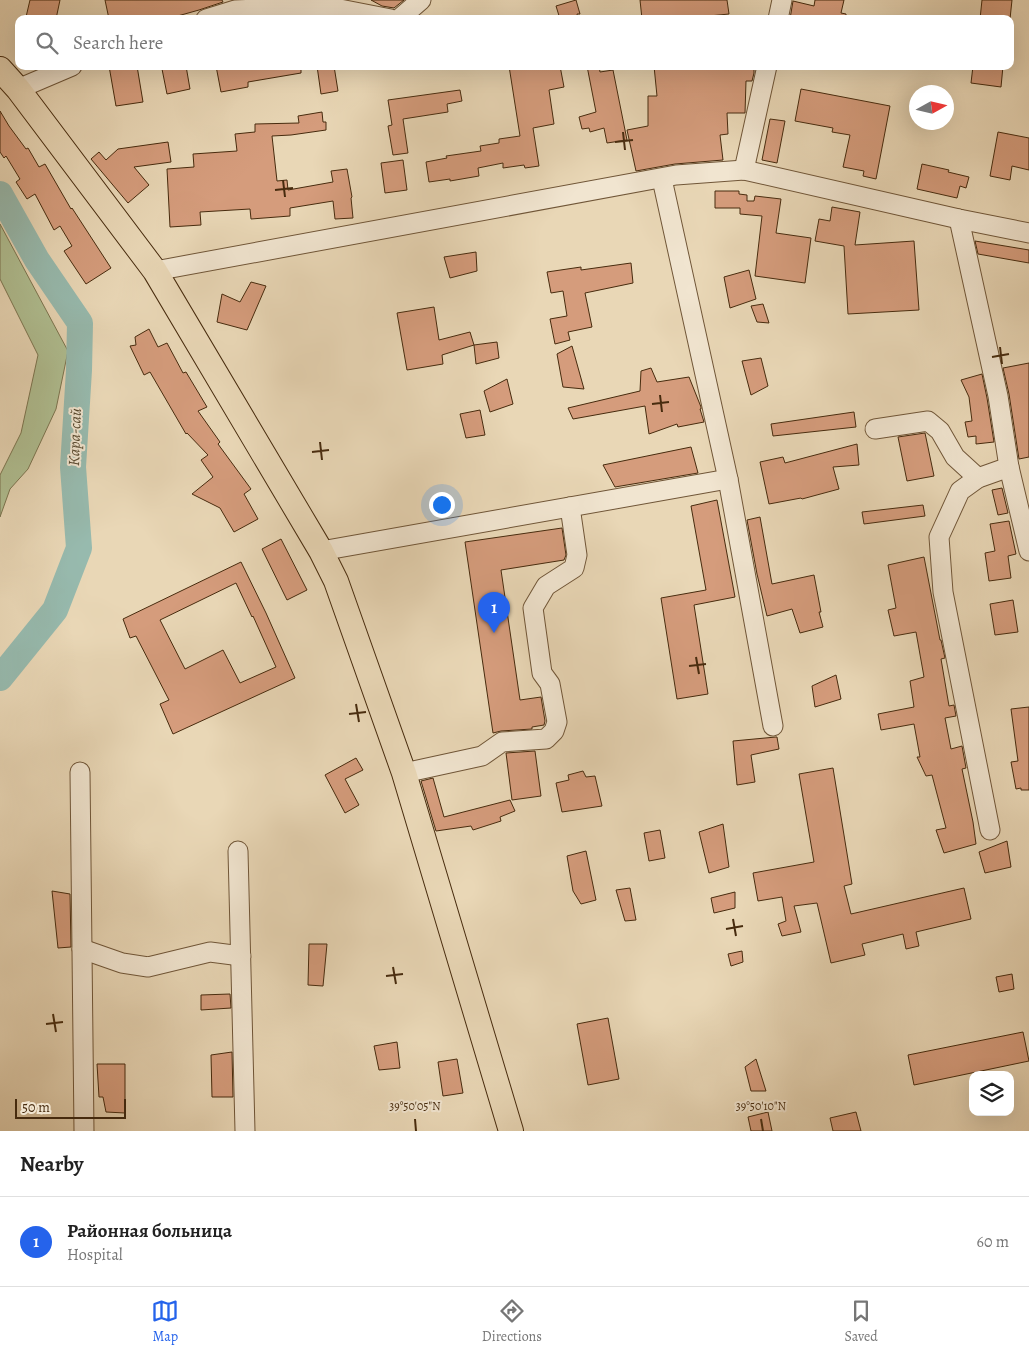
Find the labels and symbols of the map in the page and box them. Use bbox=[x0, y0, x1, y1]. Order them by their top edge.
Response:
north arrow bbox=[909, 85, 954, 130]
water label: Кара-сай bbox=[63, 408, 87, 466]
your location bbox=[429, 492, 455, 518]
pin: 1 bbox=[478, 592, 510, 633]
scale bar bbox=[15, 1096, 126, 1119]
text: 39°50'05"N bbox=[389, 1098, 441, 1114]
text: 39°50'10"N bbox=[736, 1098, 787, 1114]

